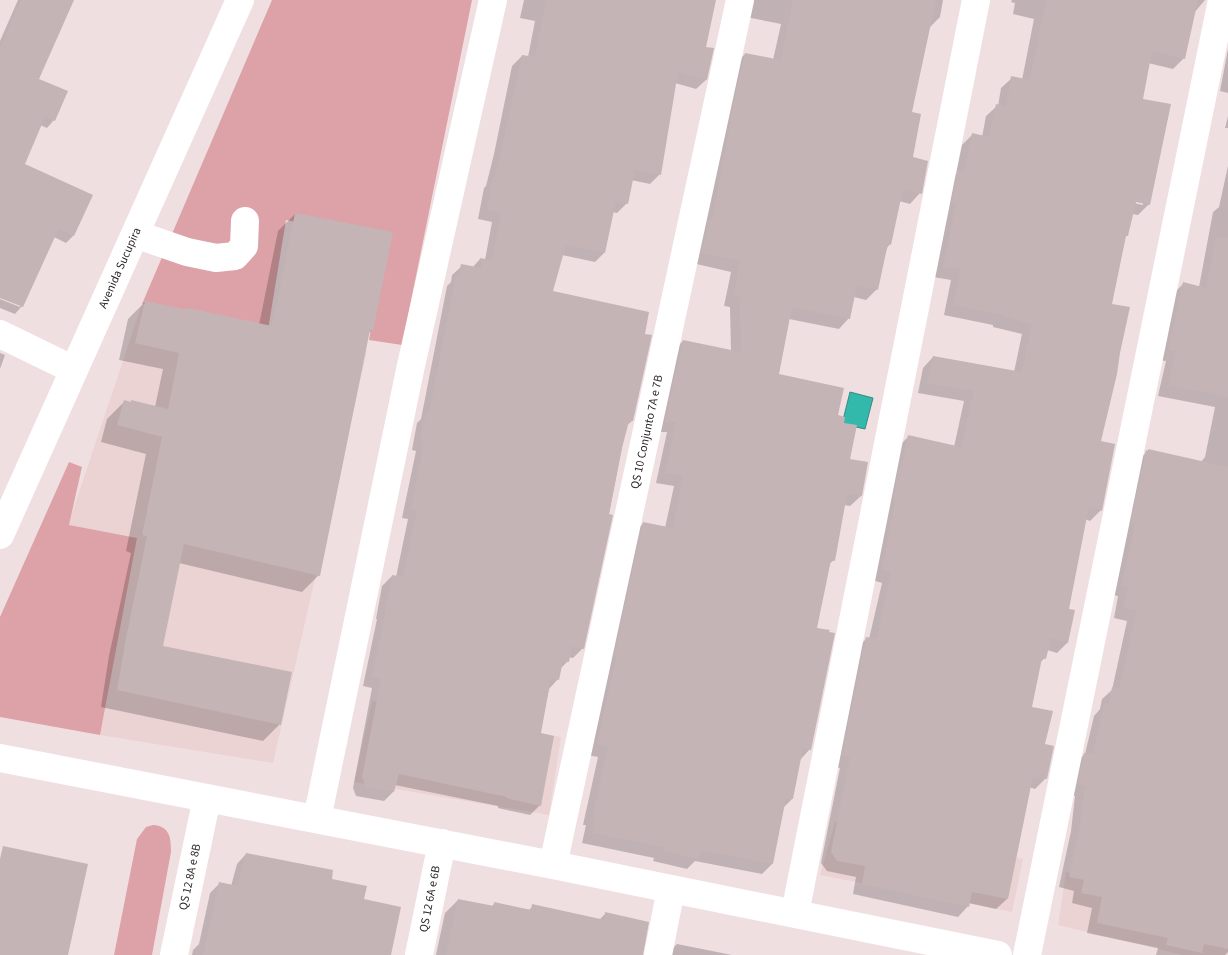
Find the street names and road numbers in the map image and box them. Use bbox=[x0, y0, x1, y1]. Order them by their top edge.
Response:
street label: Avenida Sucupira bbox=[95, 225, 145, 311]
street label: QS 10 Conjunto 7A e 7B bbox=[627, 373, 667, 491]
street label: QS 12 8A e 8B bbox=[175, 842, 205, 912]
street label: QS 12 6A e 6B bbox=[415, 864, 445, 934]

